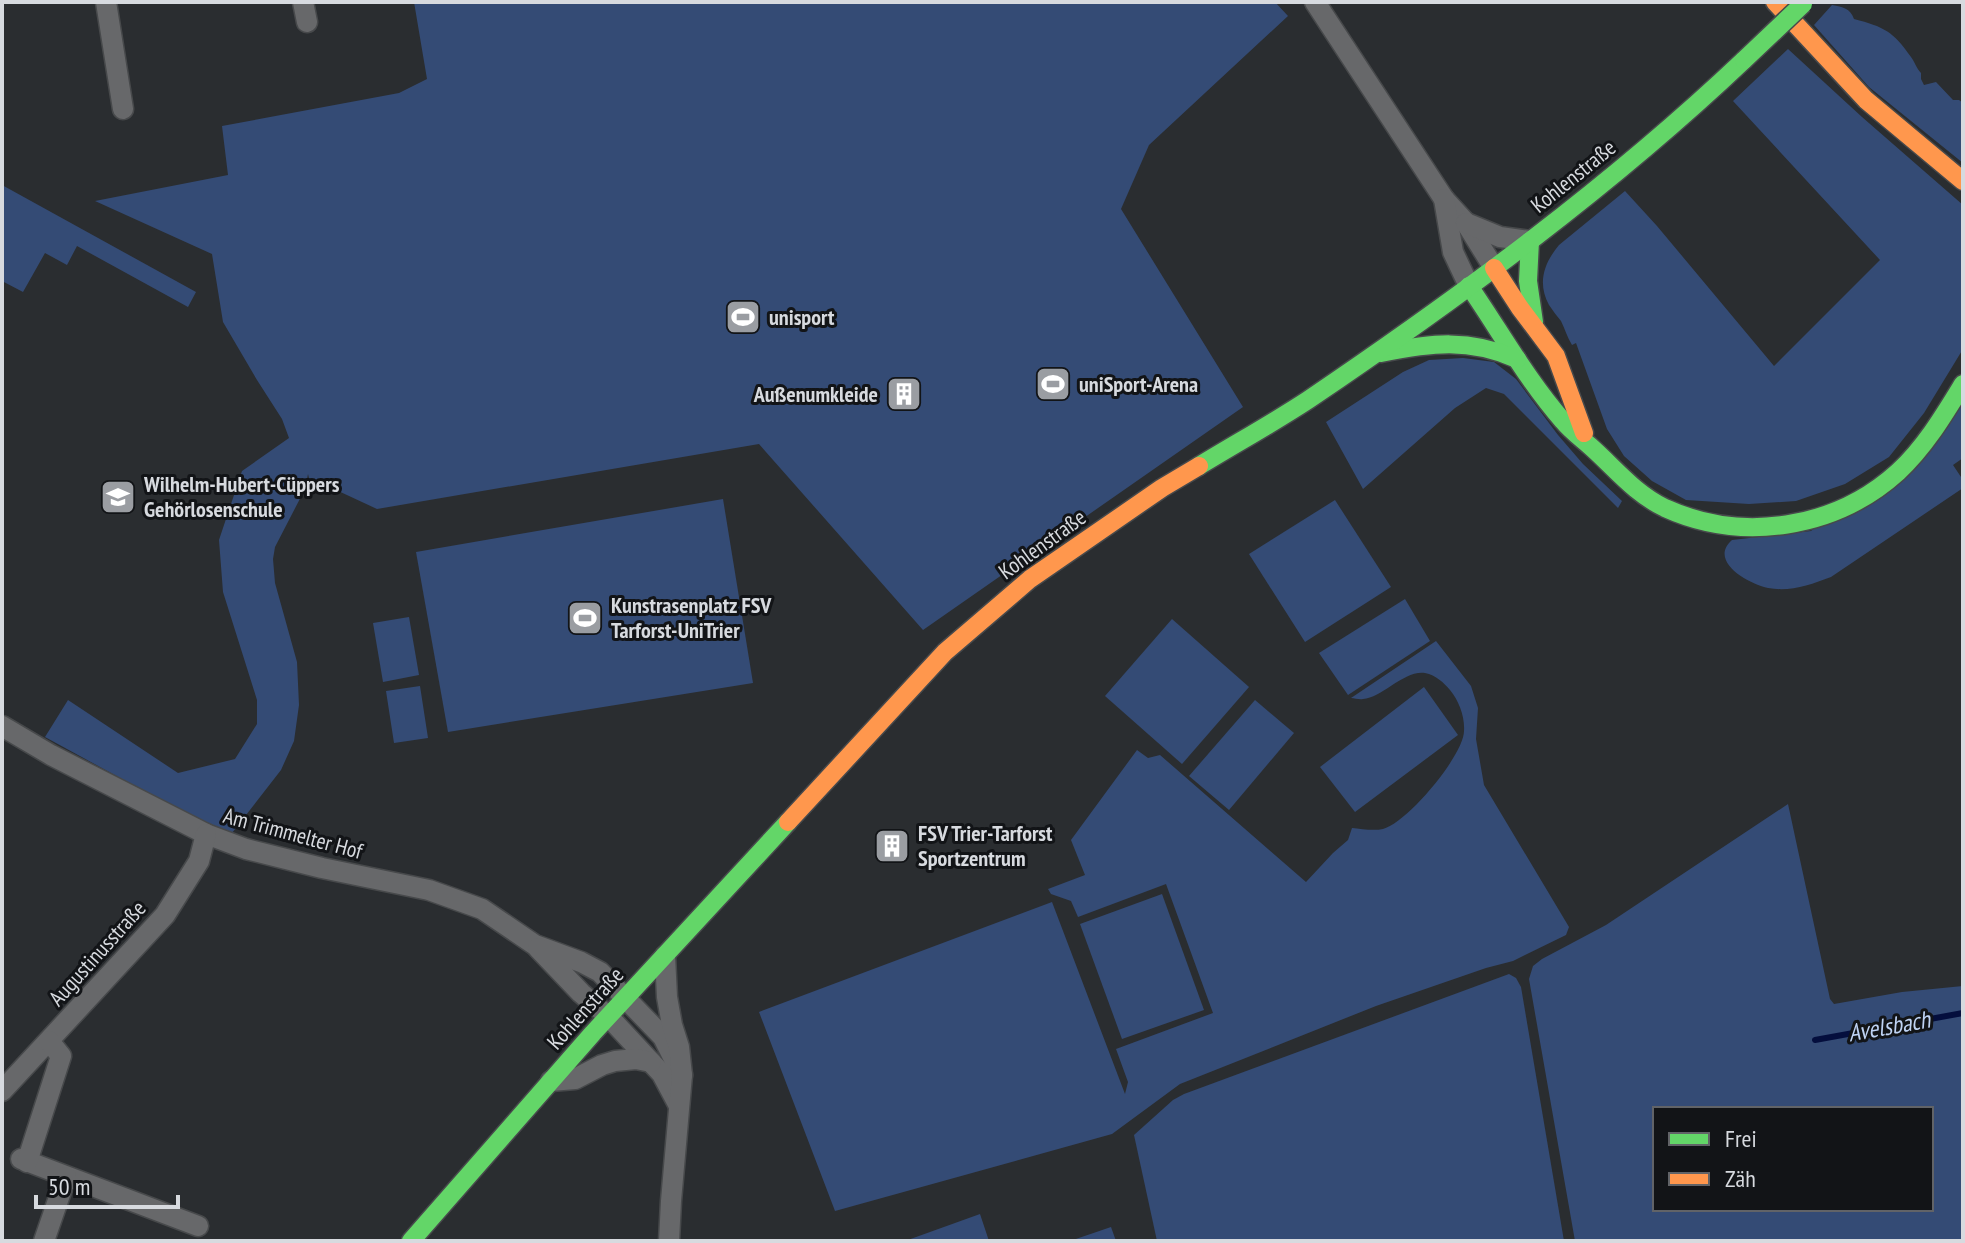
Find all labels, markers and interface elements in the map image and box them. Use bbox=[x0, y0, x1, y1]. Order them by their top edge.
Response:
street label: Kohlenstraße bbox=[1525, 133, 1621, 219]
sports icon: unisport bbox=[724, 298, 762, 336]
place label: unisport bbox=[769, 303, 835, 331]
sports icon: uniSport-Arena bbox=[1034, 365, 1072, 403]
place label: uniSport-Arena bbox=[1079, 370, 1198, 398]
building icon: Außenumkleide bbox=[885, 375, 923, 413]
place label: Außenumkleide bbox=[753, 380, 878, 408]
place label: Wilhelm-Hubert-Cüppers Gehörlosenschule bbox=[143, 470, 340, 523]
school or university icon: Wilhelm-Hubert-Cüppers Gehörlosenschule bbox=[99, 478, 137, 516]
street label: Kohlenstraße bbox=[993, 503, 1091, 585]
place label: Kunstrasenplatz FSV Tarforst-UniTrier bbox=[611, 591, 772, 644]
sports icon: Kunstrasenplatz FSV Tarforst-UniTrier bbox=[566, 599, 604, 637]
street label: Am Trimmelter Hof bbox=[220, 801, 367, 865]
place label: FSV Trier-Tarforst Sportzentrum bbox=[918, 819, 1053, 872]
building icon: FSV Trier-Tarforst Sportzentrum bbox=[873, 827, 911, 865]
street label: Augustinusstraße bbox=[42, 895, 152, 1011]
street label: Kohlenstraße bbox=[541, 961, 629, 1055]
water label: Avelsbach bbox=[1846, 1003, 1934, 1048]
legend bbox=[1653, 1107, 1933, 1211]
text: Frei bbox=[1725, 1123, 1757, 1154]
scale bar bbox=[36, 1159, 178, 1209]
text: Zäh bbox=[1725, 1163, 1756, 1194]
text: 50 m bbox=[48, 1171, 90, 1202]

